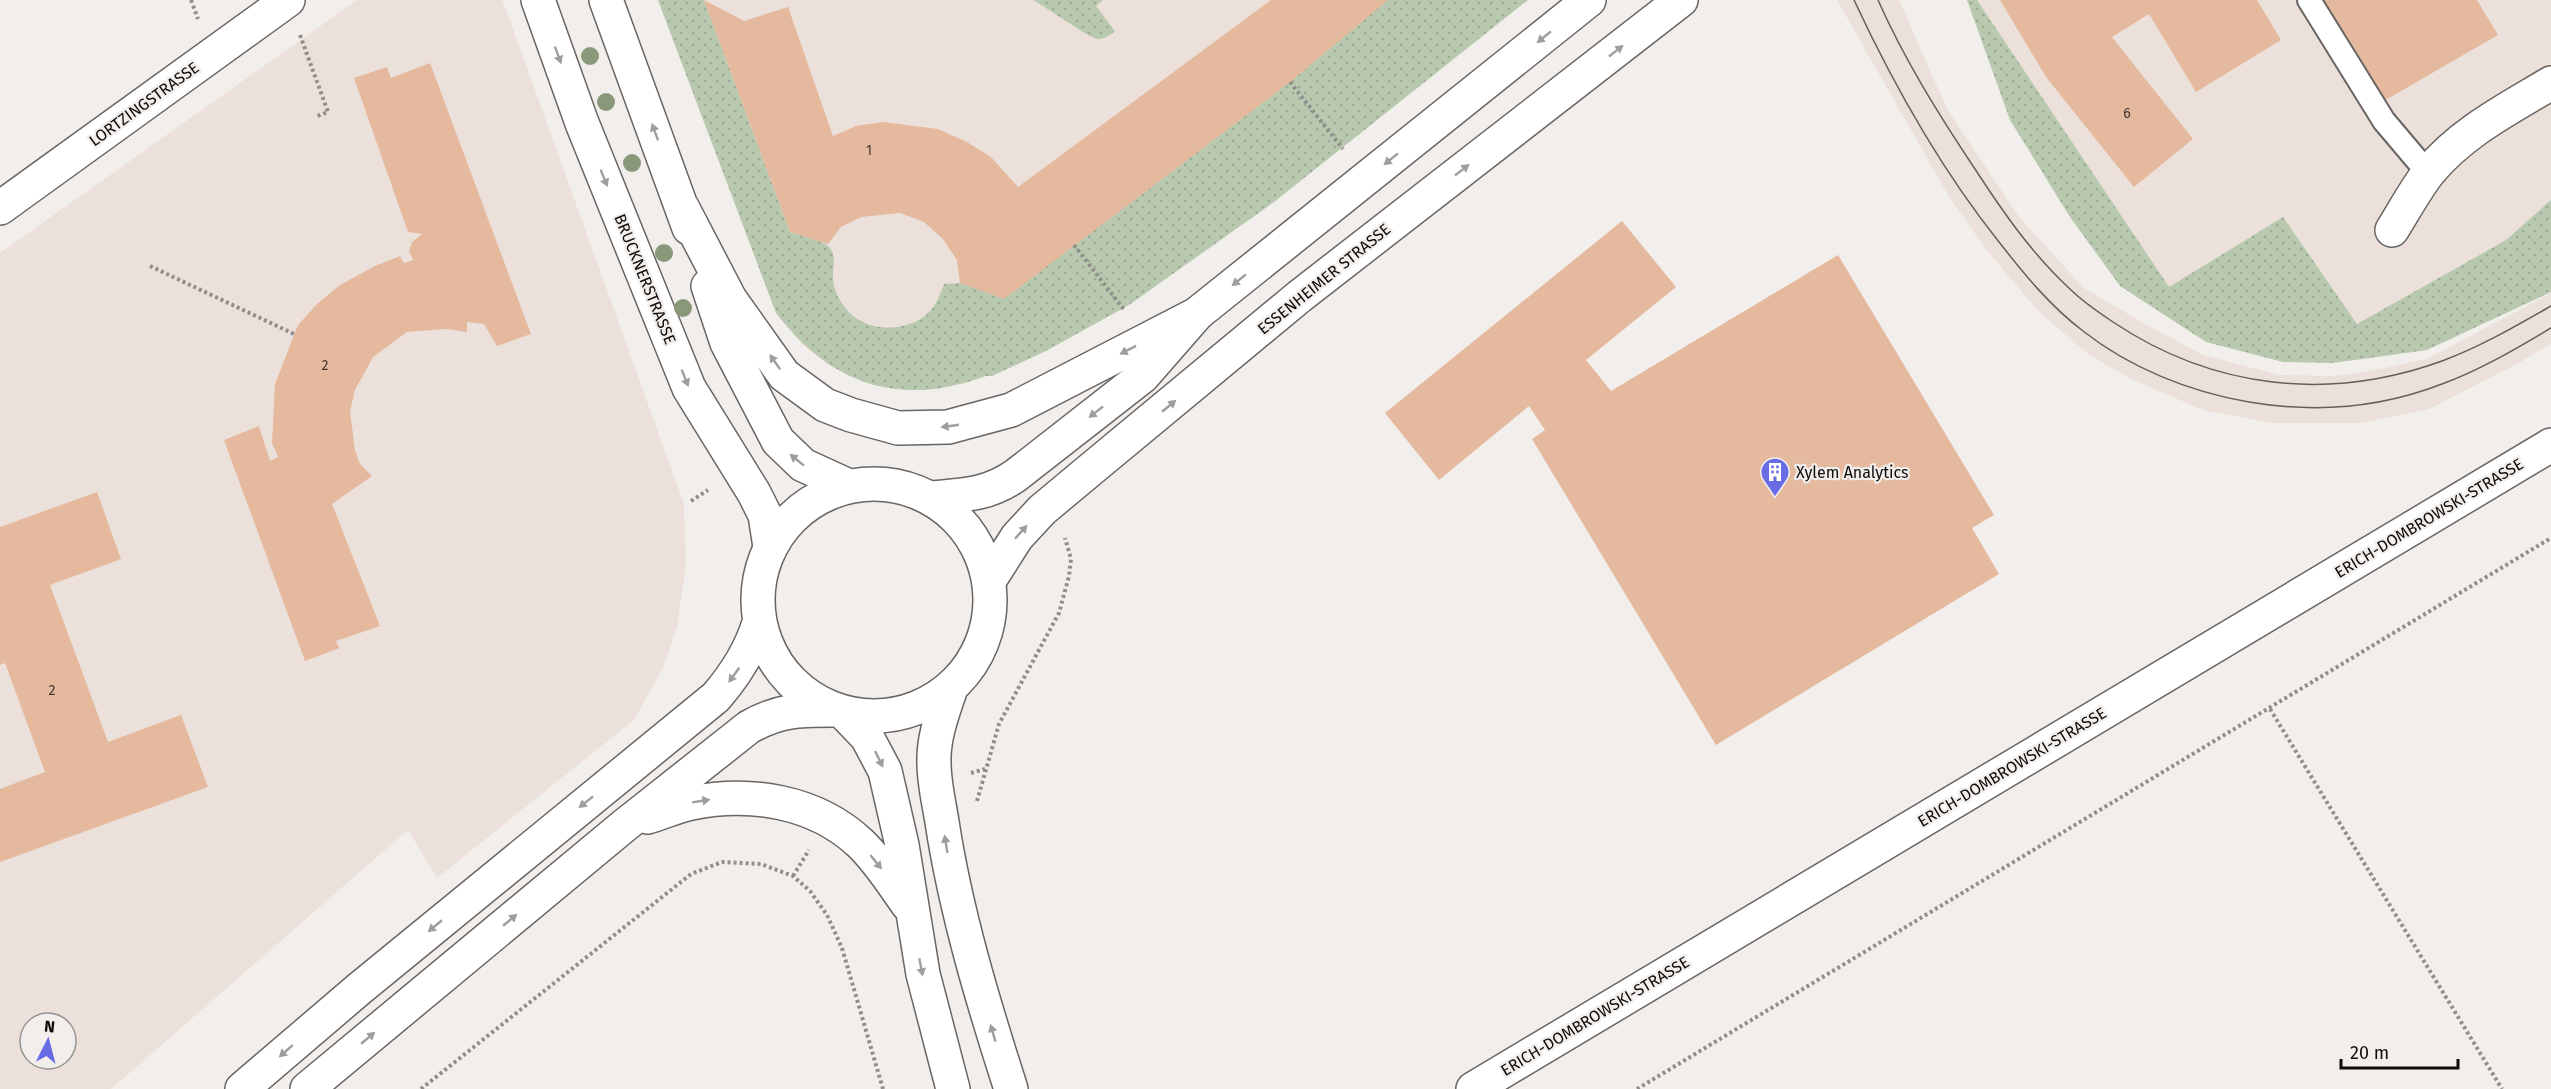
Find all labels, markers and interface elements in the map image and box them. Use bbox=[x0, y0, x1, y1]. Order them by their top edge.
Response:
one-way arrow bbox=[1536, 30, 1551, 42]
one-way arrow bbox=[1608, 44, 1624, 57]
one-way arrow bbox=[553, 46, 563, 64]
street label: LORTZINGSTRASSE bbox=[85, 58, 203, 150]
house number: 6 bbox=[2123, 105, 2131, 122]
one-way arrow bbox=[650, 123, 660, 141]
house number: 1 bbox=[866, 142, 872, 159]
one-way arrow bbox=[1384, 152, 1399, 164]
one-way arrow bbox=[1454, 164, 1470, 177]
one-way arrow bbox=[599, 169, 609, 187]
street label: BRUCKNERSTRASSE bbox=[610, 211, 680, 347]
street label: ESSENHEIMER STRASSE bbox=[1254, 220, 1394, 338]
one-way arrow bbox=[1232, 274, 1247, 286]
one-way arrow bbox=[1119, 345, 1136, 355]
one-way arrow bbox=[769, 355, 781, 371]
house number: 2 bbox=[322, 357, 329, 374]
one-way arrow bbox=[681, 369, 690, 387]
one-way arrow bbox=[1161, 399, 1177, 412]
one-way arrow bbox=[1089, 405, 1104, 417]
one-way arrow bbox=[940, 421, 959, 430]
one-way arrow bbox=[789, 453, 805, 466]
street label: ERICH-DOMBROWSKI-STRASSE bbox=[2331, 454, 2527, 582]
building icon: Xylem Analytics bbox=[1759, 456, 1791, 498]
place label: Xylem Analytics bbox=[1796, 463, 1909, 482]
one-way arrow bbox=[1014, 525, 1028, 540]
one-way arrow bbox=[728, 668, 740, 683]
house number: 2 bbox=[49, 682, 56, 699]
street label: ERICH-DOMBROWSKI-STRASSE bbox=[1914, 703, 2110, 831]
one-way arrow bbox=[875, 751, 884, 768]
one-way arrow bbox=[578, 795, 594, 808]
one-way arrow bbox=[692, 797, 711, 806]
one-way arrow bbox=[941, 835, 950, 854]
one-way arrow bbox=[870, 854, 882, 869]
one-way arrow bbox=[502, 914, 518, 927]
one-way arrow bbox=[427, 919, 443, 932]
street label: ERICH-DOMBROWSKI-STRASSE bbox=[1497, 952, 1693, 1080]
one-way arrow bbox=[917, 957, 926, 976]
north arrow bbox=[18, 1011, 78, 1071]
text: N bbox=[43, 1017, 56, 1037]
one-way arrow bbox=[988, 1024, 997, 1042]
one-way arrow bbox=[360, 1032, 375, 1045]
scale bar bbox=[2341, 1032, 2458, 1070]
text: 20 m bbox=[2350, 1042, 2389, 1064]
one-way arrow bbox=[279, 1044, 294, 1057]

